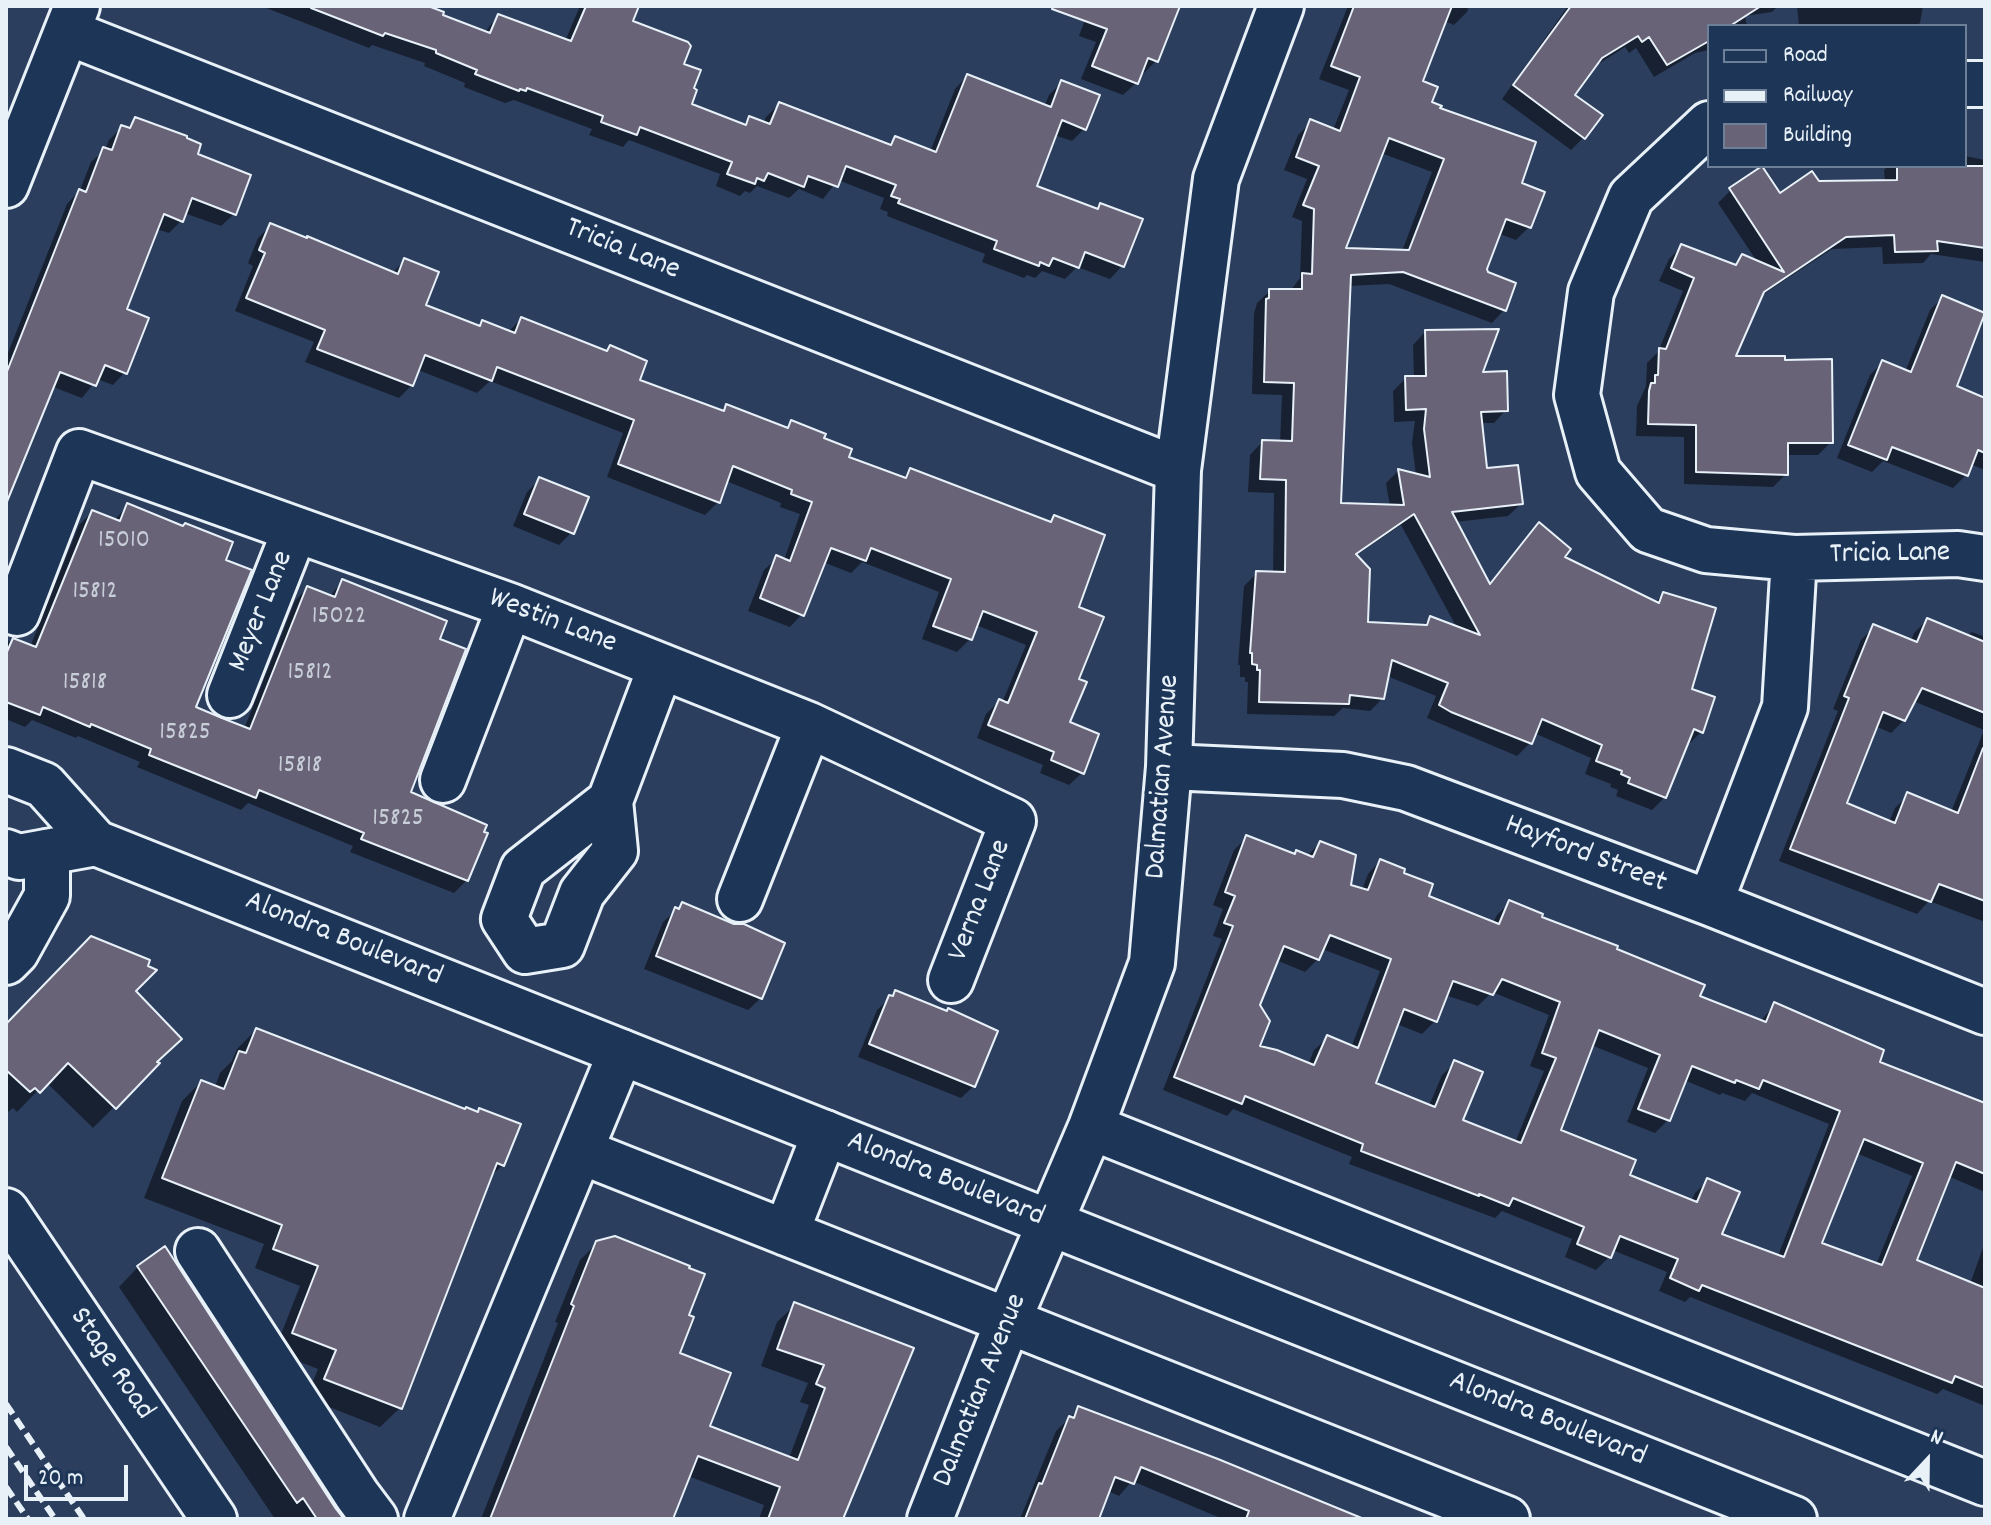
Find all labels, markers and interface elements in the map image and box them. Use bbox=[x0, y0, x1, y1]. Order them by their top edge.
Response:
legend bbox=[1707, 24, 1967, 168]
text: Road bbox=[1783, 39, 1828, 73]
text: Railway bbox=[1783, 79, 1852, 113]
text: Building bbox=[1783, 119, 1852, 153]
street label: Tricia Lane bbox=[559, 212, 685, 290]
house number: 15010 bbox=[98, 526, 150, 558]
street label: Tricia Lane bbox=[1829, 537, 1951, 575]
street label: Meyer Lane bbox=[222, 546, 304, 678]
house number: 15812 bbox=[72, 577, 118, 609]
street label: Westin Lane bbox=[483, 582, 621, 664]
house number: 15022 bbox=[312, 602, 366, 634]
house number: 15812 bbox=[287, 658, 333, 690]
house number: 15818 bbox=[63, 668, 107, 700]
street label: Dalmatian Avenue bbox=[1140, 674, 1190, 880]
house number: 15825 bbox=[159, 718, 211, 750]
house number: 15818 bbox=[278, 751, 322, 783]
house number: 15825 bbox=[372, 804, 424, 836]
street label: Hayford Street bbox=[1499, 809, 1671, 903]
street label: Verna Lane bbox=[942, 835, 1022, 967]
street label: Alondra Boulevard bbox=[239, 885, 447, 997]
street label: Alondra Boulevard bbox=[841, 1125, 1049, 1237]
street label: Dalmatian Avenue bbox=[927, 1289, 1037, 1493]
street label: Stage Road bbox=[59, 1302, 161, 1428]
street label: Alondra Boulevard bbox=[1443, 1365, 1651, 1477]
north arrow bbox=[1887, 1421, 1967, 1501]
text: N bbox=[1925, 1422, 1947, 1455]
scale bar bbox=[28, 1449, 132, 1499]
text: 20 m bbox=[38, 1462, 84, 1496]

